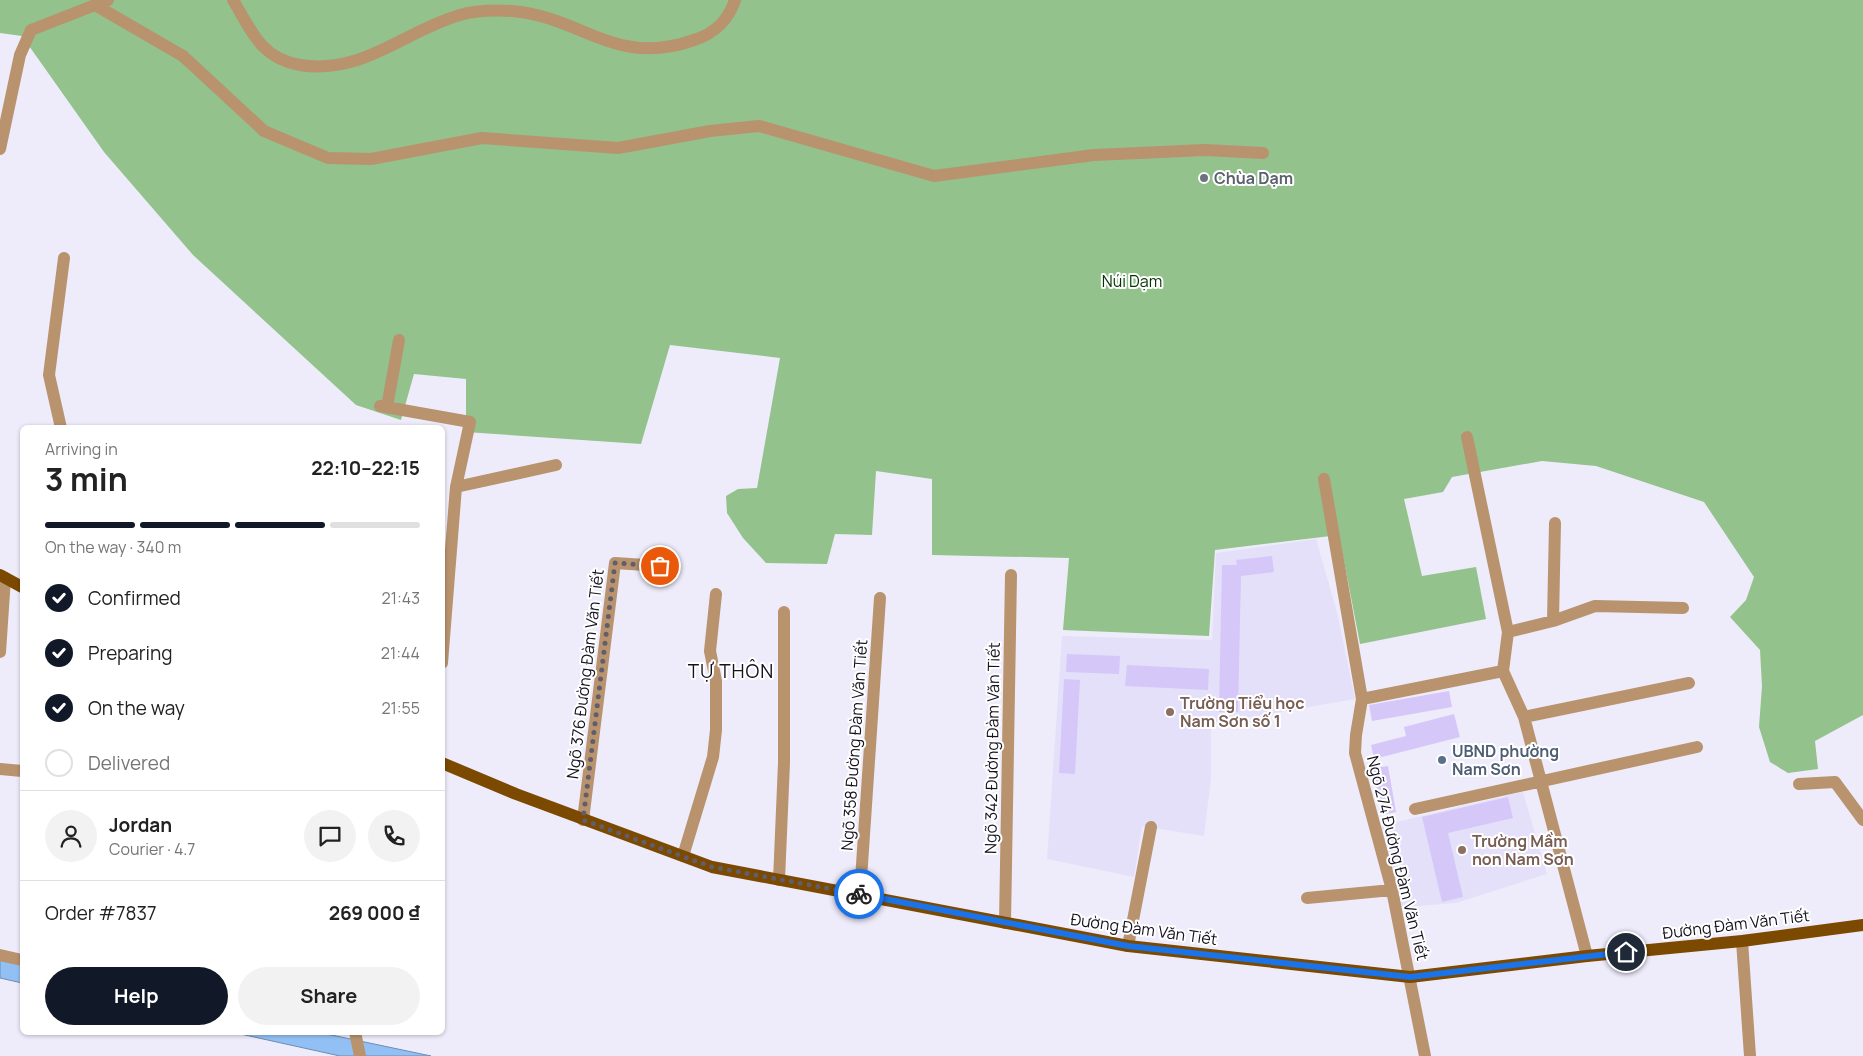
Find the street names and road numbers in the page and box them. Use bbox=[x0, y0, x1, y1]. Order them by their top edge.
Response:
street label: Ngõ 376 Đường Đàm Văn Tiết bbox=[561, 568, 609, 780]
street label: Ngõ 358 Đường Đàm Văn Tiết bbox=[836, 639, 872, 851]
street label: Ngõ 342 Đường Đàm Văn Tiết bbox=[979, 642, 1005, 854]
street label: Ngõ 274 Đường Đàm Văn Tiết bbox=[1362, 753, 1434, 963]
street label: Đường Đàm Văn Tiết bbox=[1661, 904, 1811, 944]
street label: Đường Đàm Văn Tiết bbox=[1069, 908, 1219, 950]

